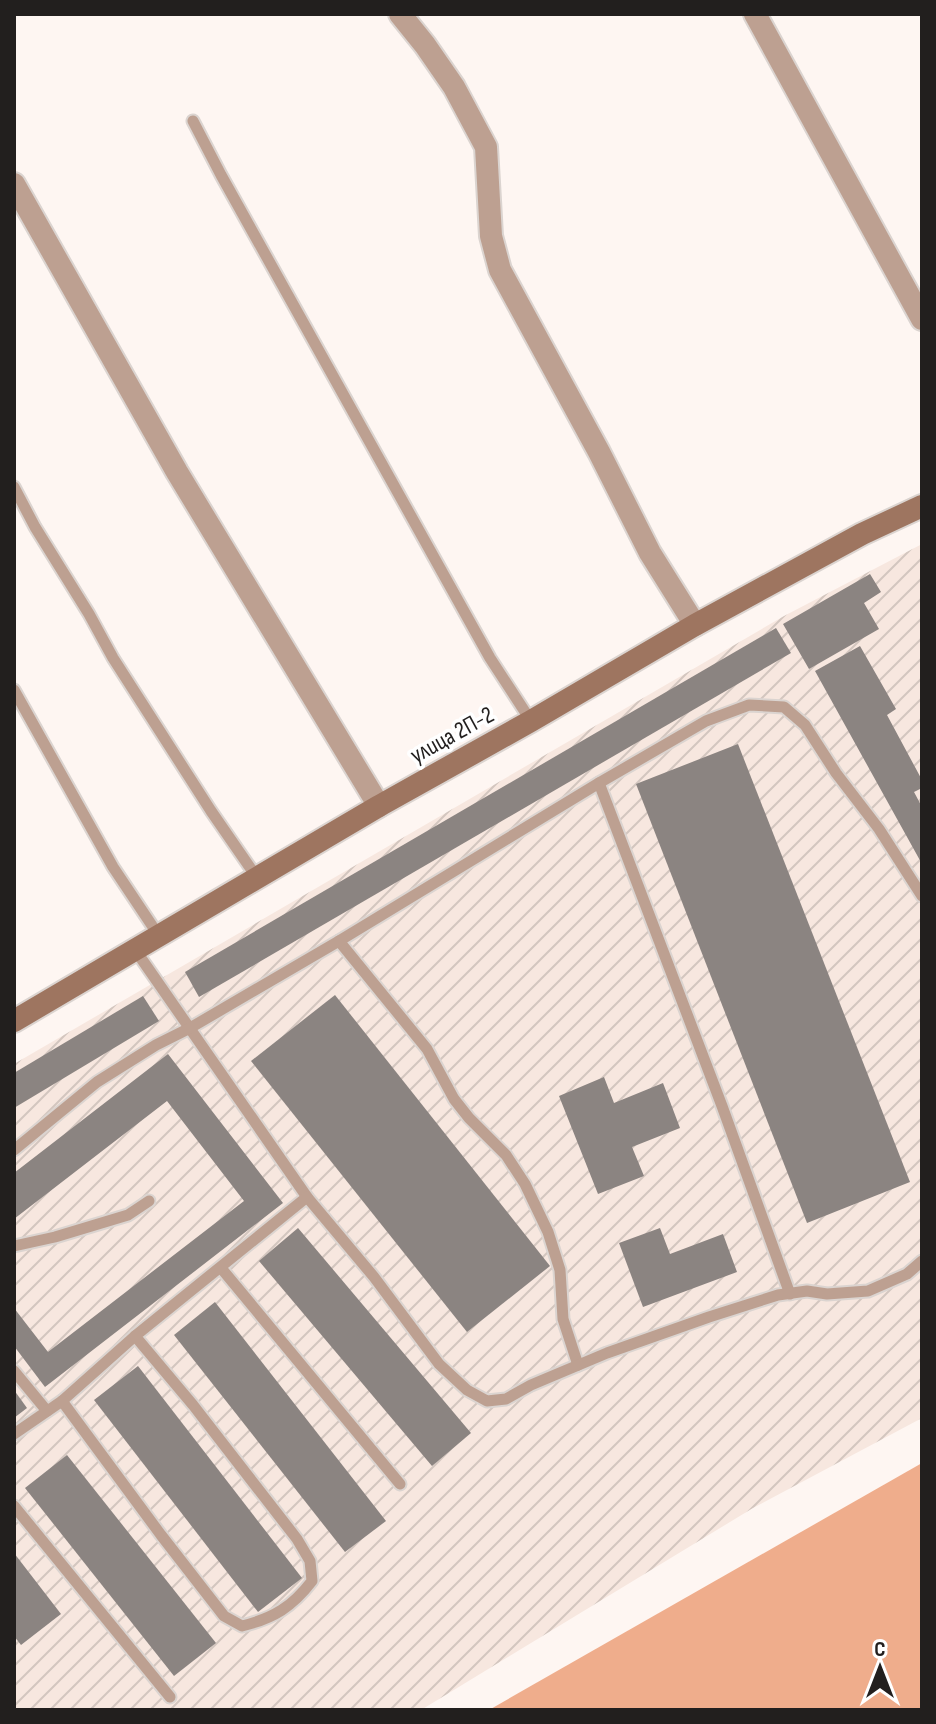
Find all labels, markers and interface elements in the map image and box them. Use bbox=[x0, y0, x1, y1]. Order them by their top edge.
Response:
street label: улица 2П-2 bbox=[405, 700, 499, 770]
north arrow bbox=[840, 1628, 920, 1708]
text: С bbox=[874, 1636, 886, 1663]

